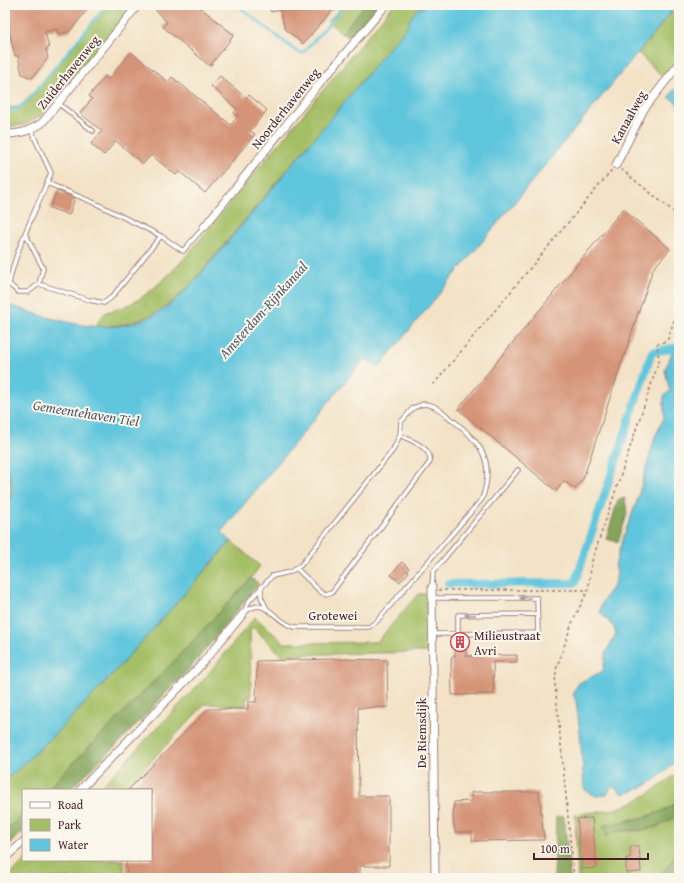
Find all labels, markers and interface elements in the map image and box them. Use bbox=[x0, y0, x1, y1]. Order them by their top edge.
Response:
street label: Zuiderhavenweg bbox=[33, 31, 105, 113]
street label: Noorderhavenweg bbox=[247, 63, 324, 153]
street label: Kanaalweg bbox=[606, 87, 651, 147]
water label: Amsterdam-Rijnkanaal bbox=[213, 257, 312, 364]
water label: Gemeentehaven Tiel bbox=[32, 395, 141, 431]
one-way arrow bbox=[518, 595, 531, 601]
street label: Grotewei bbox=[309, 606, 358, 625]
one-way arrow bbox=[463, 612, 476, 618]
place label: Milieustraat Avri bbox=[474, 626, 541, 660]
building icon: Milieustraat Avri bbox=[449, 631, 471, 653]
street label: De Riemsdijk bbox=[412, 697, 431, 768]
legend bbox=[22, 789, 152, 861]
text: Road bbox=[58, 796, 84, 813]
text: Park bbox=[58, 816, 82, 833]
scale bar bbox=[534, 835, 648, 861]
text: Water bbox=[58, 836, 88, 853]
text: 100 m bbox=[540, 840, 570, 857]

